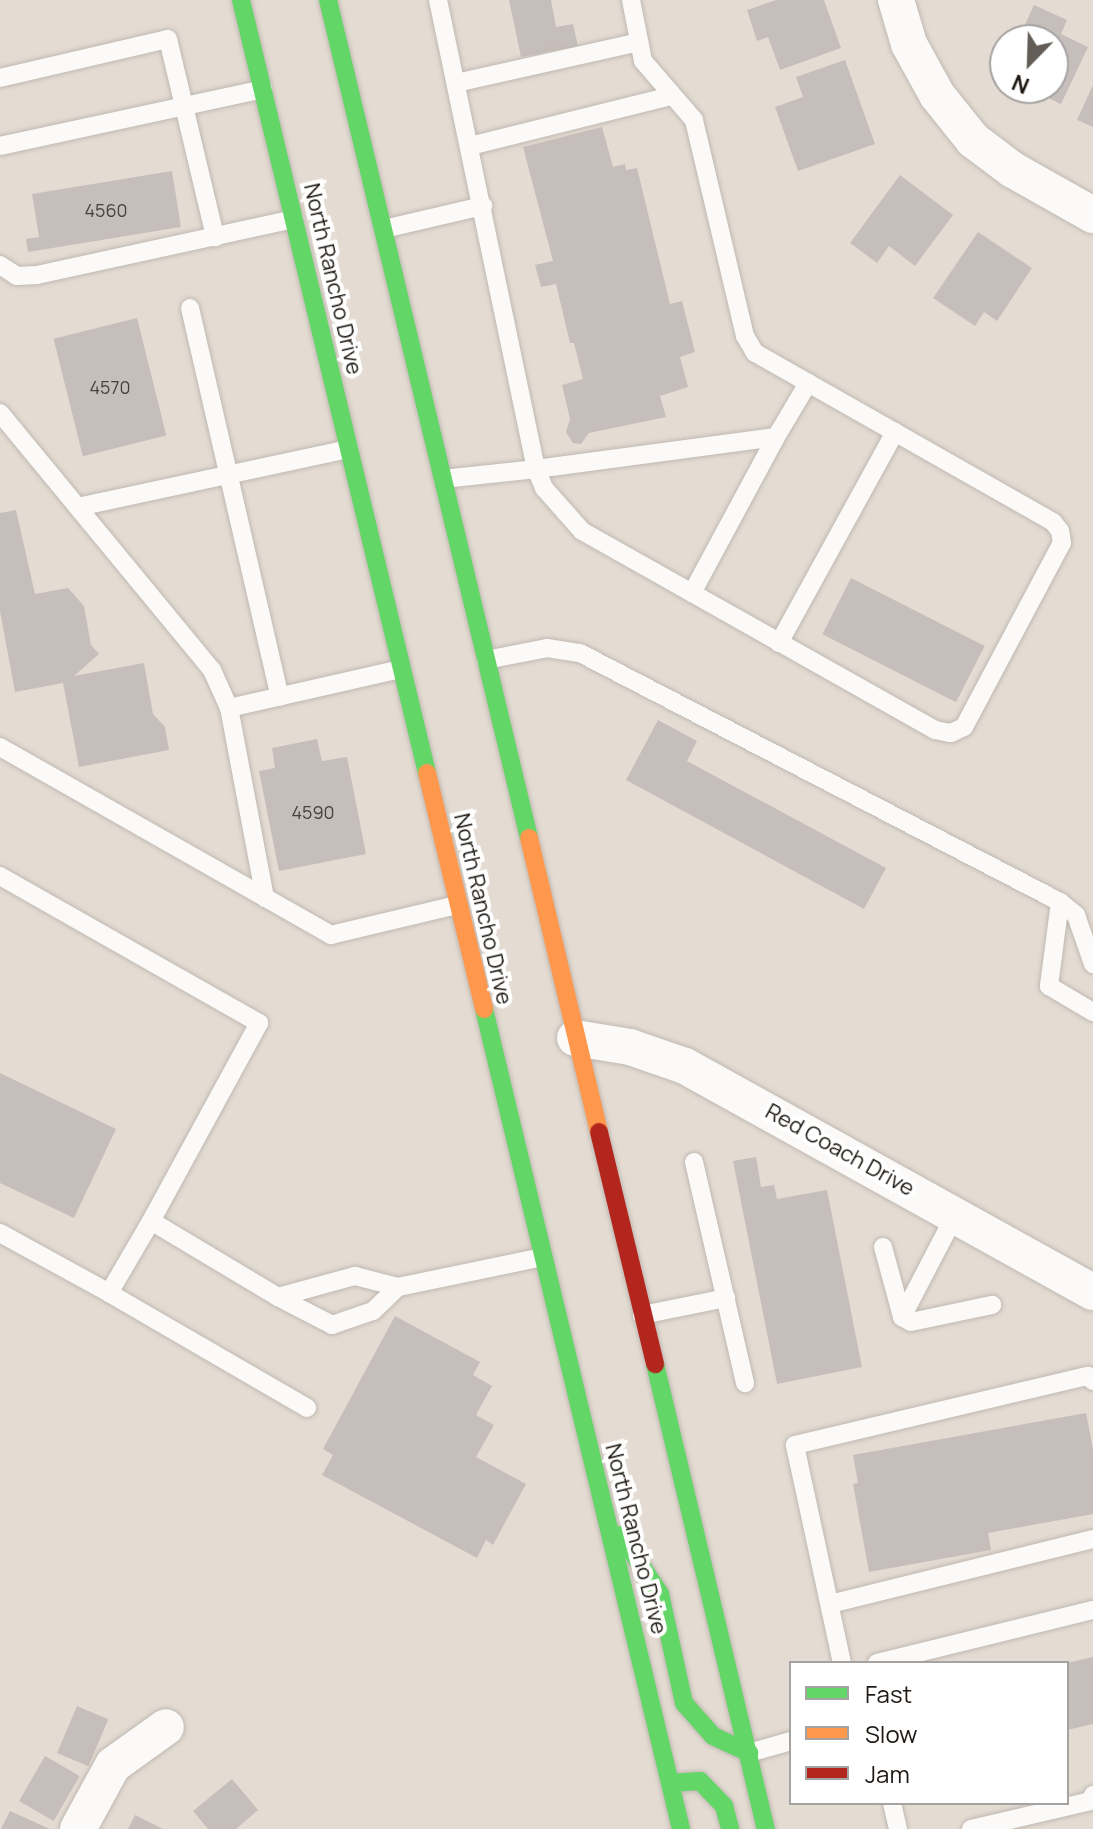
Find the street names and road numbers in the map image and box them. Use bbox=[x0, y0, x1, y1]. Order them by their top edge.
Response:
street label: North Rancho Drive bbox=[298, 181, 368, 377]
street label: North Rancho Drive bbox=[448, 811, 518, 1007]
street label: Red Coach Drive bbox=[761, 1098, 919, 1202]
street label: North Rancho Drive bbox=[600, 1441, 672, 1637]

